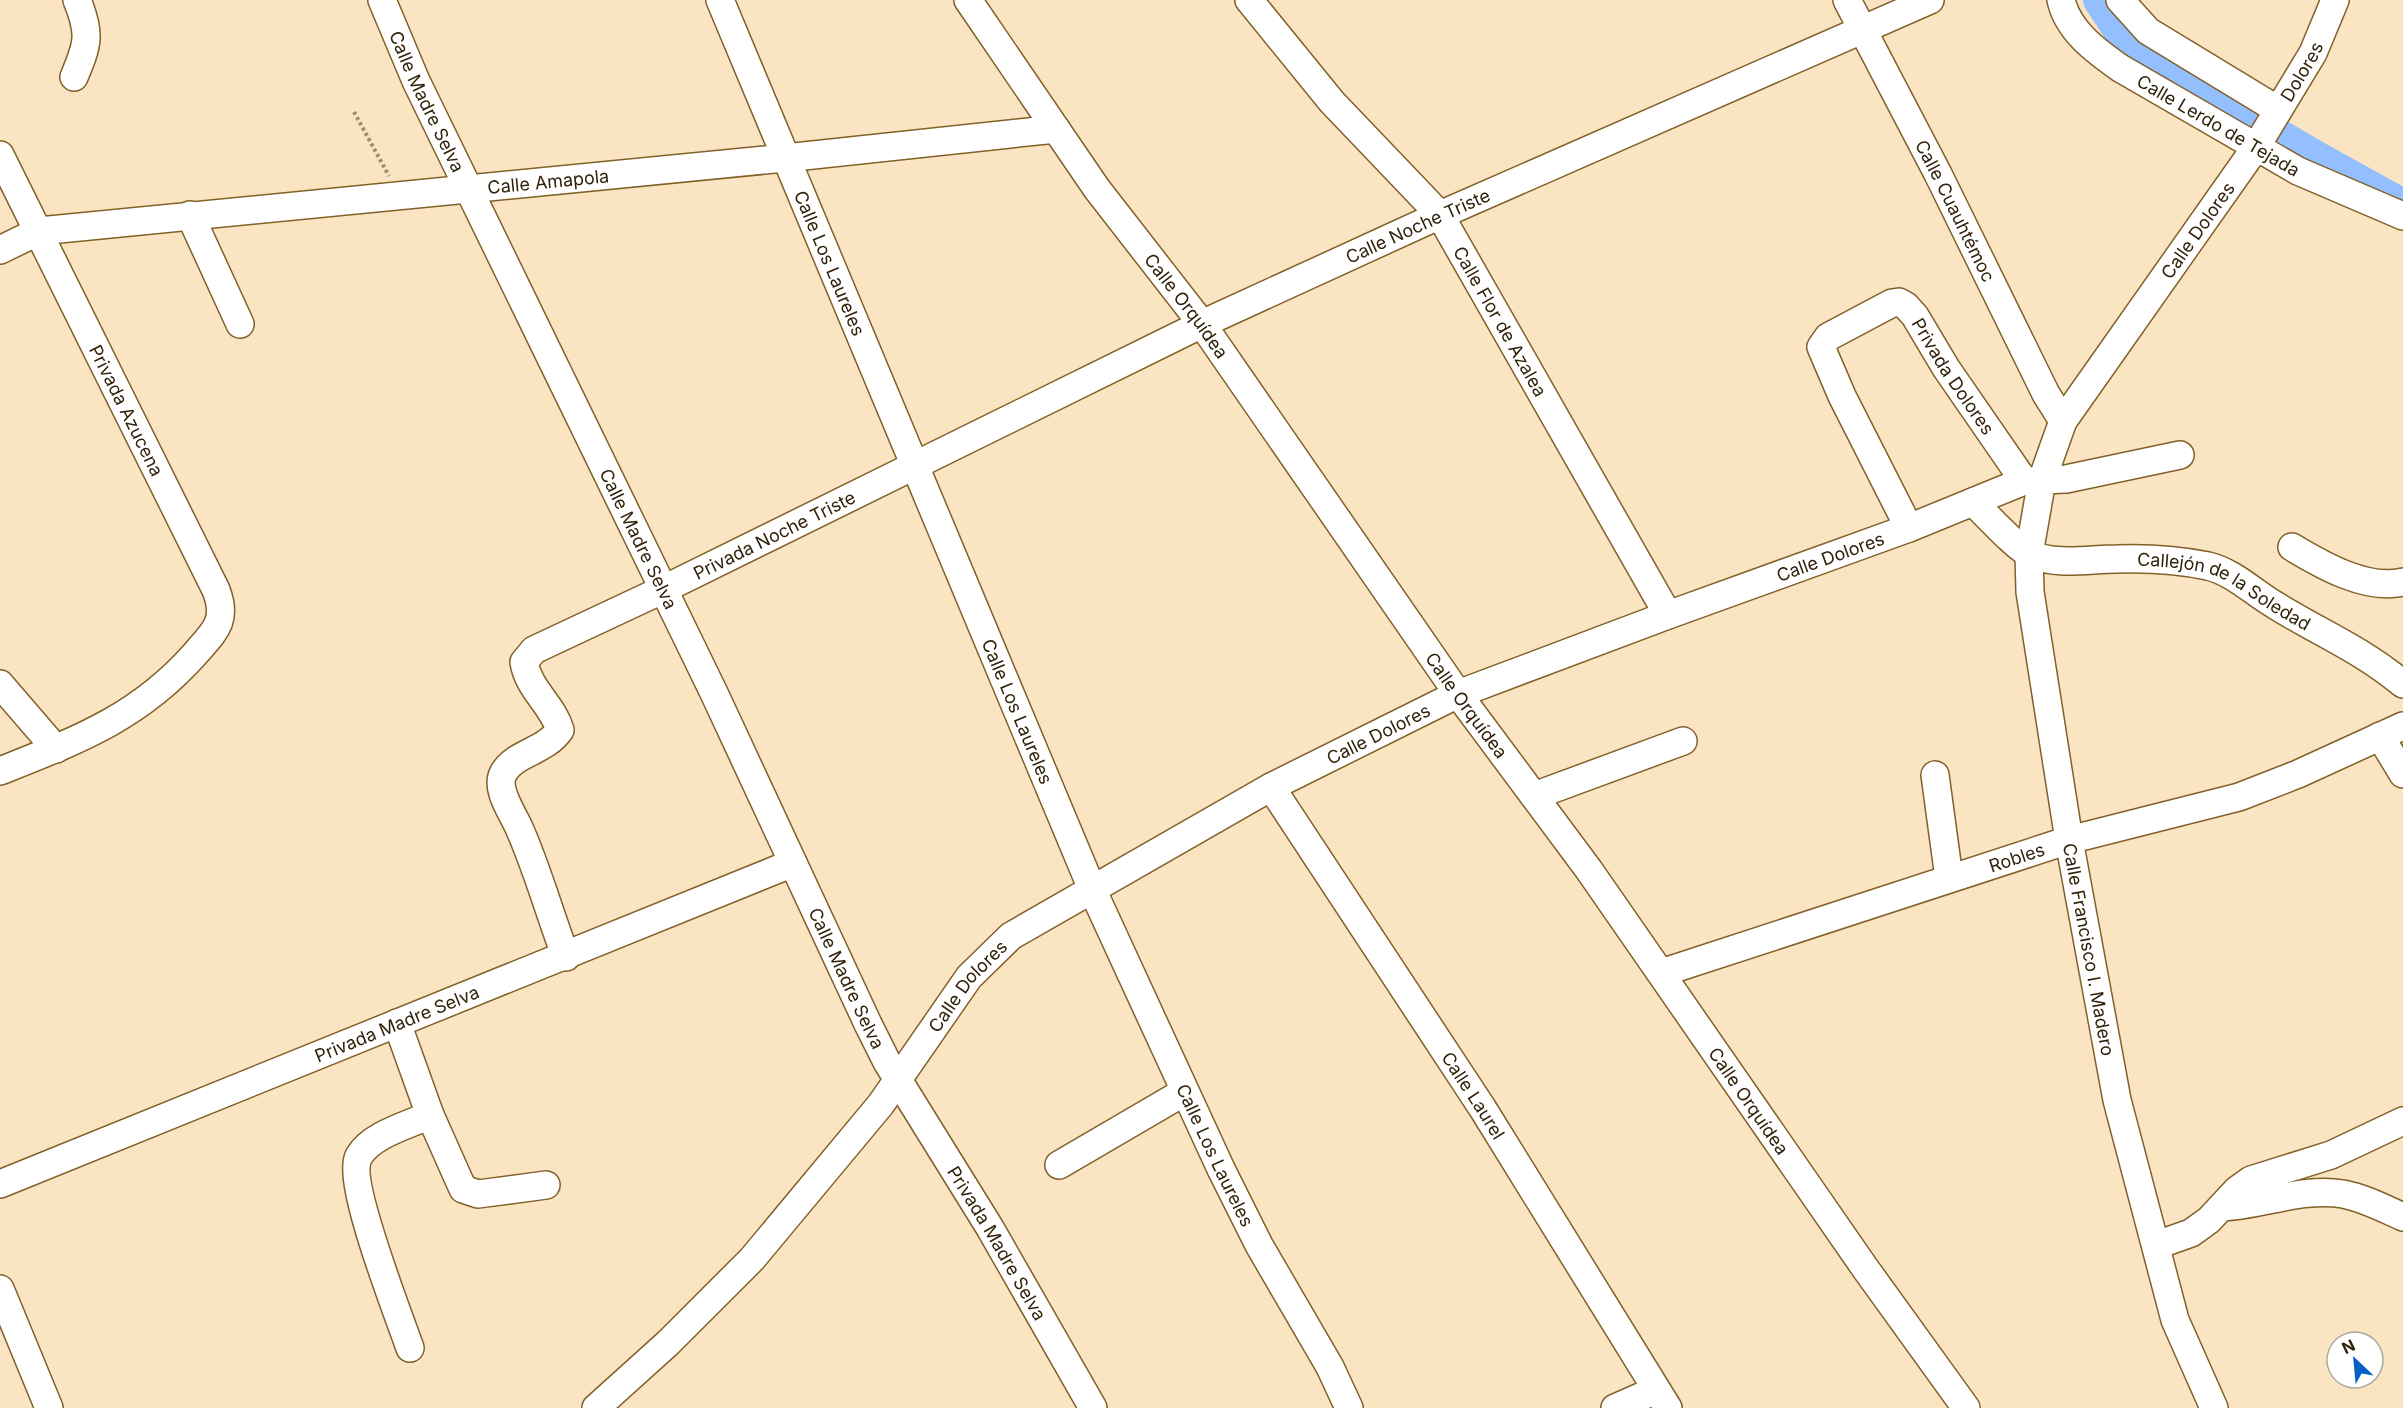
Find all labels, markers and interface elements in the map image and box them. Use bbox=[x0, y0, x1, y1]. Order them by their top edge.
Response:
street label: Calle Madre Selva bbox=[386, 27, 469, 175]
street label: Dolores bbox=[2276, 39, 2327, 105]
street label: Calle Lerdo de Tejada bbox=[2133, 70, 2304, 180]
street label: Calle Cuauhtémoc bbox=[1911, 136, 2000, 285]
street label: Calle Amapola bbox=[486, 165, 610, 198]
street label: Calle Dolores bbox=[2156, 178, 2238, 282]
street label: Calle Noche Triste bbox=[1342, 184, 1493, 267]
street label: Calle Los Laureles bbox=[790, 187, 870, 339]
street label: Calle Flor de Azalea bbox=[1449, 242, 1552, 400]
street label: Calle Orquídea bbox=[1140, 249, 1233, 362]
street label: Privada Dolores bbox=[1908, 314, 1999, 438]
street label: Privada Azucena bbox=[85, 341, 168, 479]
street label: Calle Madre Selva bbox=[596, 465, 682, 612]
street label: Privada Noche Triste bbox=[690, 486, 859, 583]
street label: Calle Dolores bbox=[1774, 527, 1887, 586]
street label: Callejón de la Soledad bbox=[2137, 548, 2314, 634]
street label: Calle Los Laureles bbox=[978, 636, 1057, 787]
street label: Calle Orquídea bbox=[1422, 648, 1512, 762]
street label: Calle Dolores bbox=[1323, 699, 1433, 768]
street label: Robles bbox=[1986, 838, 2047, 876]
street label: Calle Francisco I. Madero bbox=[2059, 841, 2119, 1057]
street label: Calle Madre Selva bbox=[805, 904, 889, 1052]
street label: Calle Dolores bbox=[924, 936, 1011, 1036]
street label: Privada Madre Selva bbox=[312, 981, 482, 1066]
street label: Calle Orquídea bbox=[1705, 1043, 1793, 1158]
street label: Calle Laurel bbox=[1438, 1048, 1510, 1143]
street label: Calle Los Laureles bbox=[1173, 1080, 1258, 1230]
street label: Privada Madre Selva bbox=[944, 1162, 1051, 1324]
north arrow bbox=[2325, 1330, 2385, 1390]
text: N bbox=[2339, 1335, 2358, 1358]

